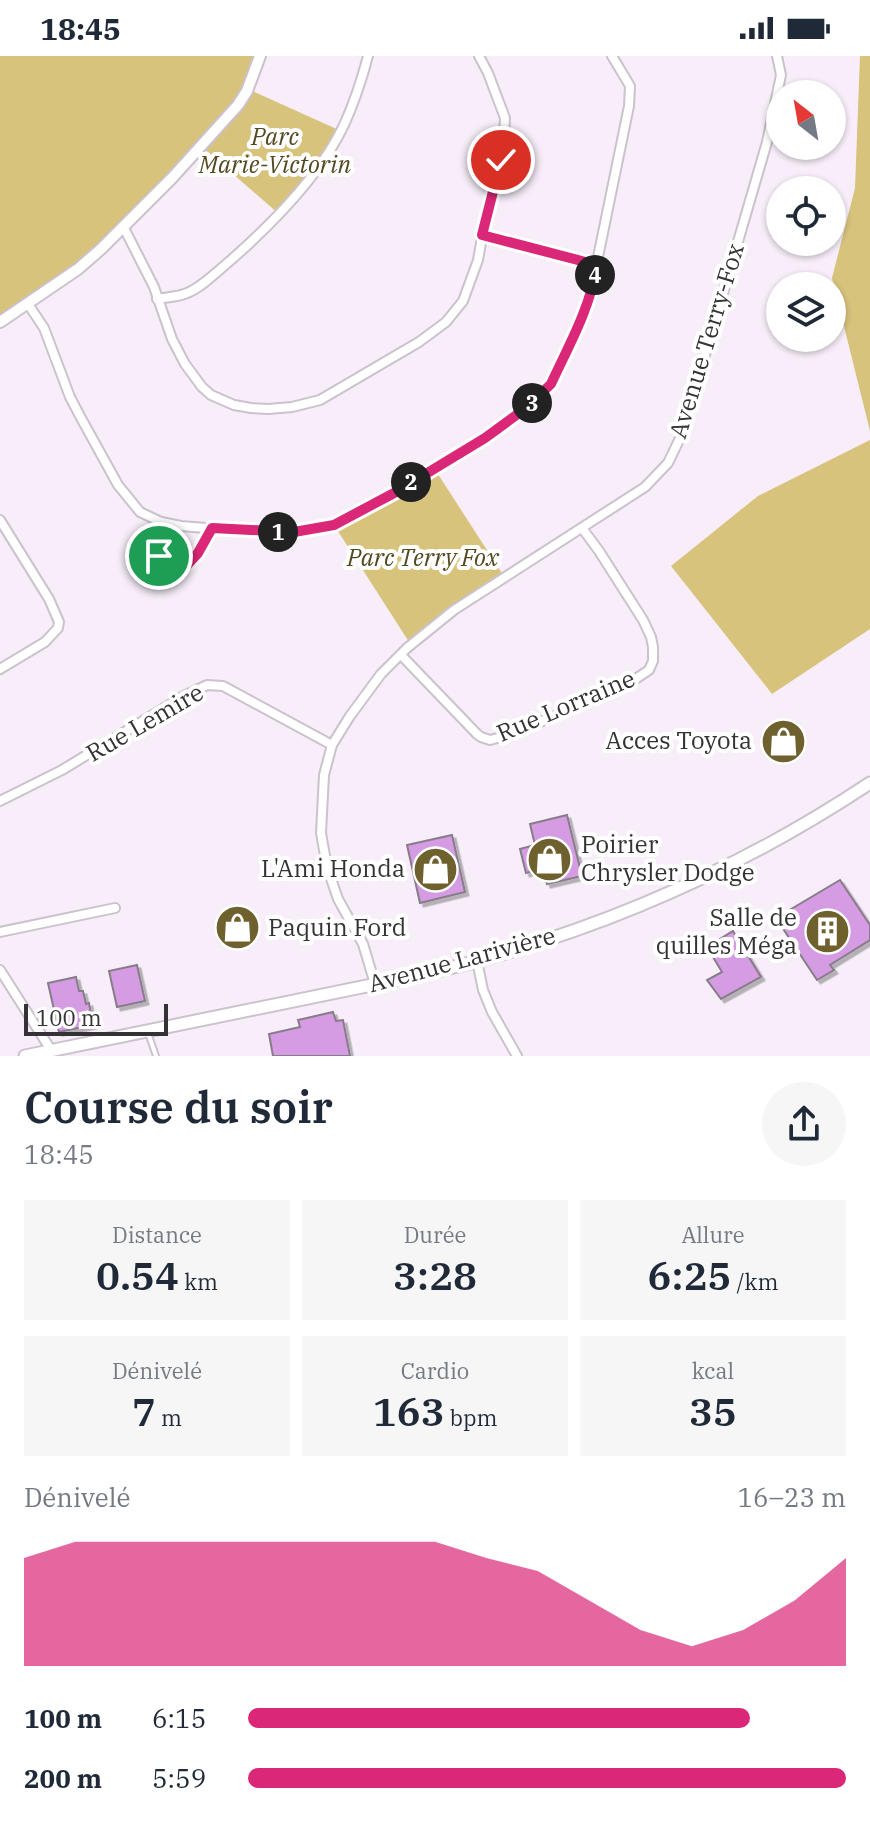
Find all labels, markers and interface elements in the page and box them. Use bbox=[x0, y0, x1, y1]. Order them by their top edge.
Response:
text: 18:45 bbox=[40, 9, 121, 48]
north arrow bbox=[766, 80, 846, 160]
map controls bbox=[766, 80, 846, 352]
park label: Parc Marie-Victorin bbox=[198, 120, 352, 180]
pin bbox=[467, 126, 535, 194]
icon: check bbox=[479, 138, 523, 182]
button: locate bbox=[766, 176, 846, 256]
street label: Avenue Terry-Fox bbox=[661, 239, 751, 442]
pin: 4 bbox=[575, 255, 615, 295]
text: 4 bbox=[588, 260, 602, 289]
button: layers bbox=[766, 272, 846, 352]
pin: 3 bbox=[512, 383, 552, 423]
text: 3 bbox=[525, 388, 539, 417]
pin: 2 bbox=[391, 462, 431, 502]
text: 2 bbox=[404, 467, 418, 496]
pin: 1 bbox=[258, 512, 298, 552]
text: 1 bbox=[271, 517, 285, 546]
pin bbox=[125, 522, 193, 590]
icon: arrive bbox=[137, 534, 181, 578]
park label: Parc Terry Fox bbox=[346, 541, 499, 573]
street label: Rue Lorraine bbox=[492, 662, 640, 749]
street label: Rue Lemire bbox=[80, 676, 209, 769]
shop icon: Acces Toyota bbox=[759, 717, 807, 765]
place label: Acces Toyota bbox=[606, 724, 752, 756]
place label: Poirier Chrysler Dodge bbox=[581, 828, 755, 888]
shop icon: Poirier Chrysler Dodge bbox=[526, 835, 574, 883]
shop icon: L'Ami Honda bbox=[412, 845, 460, 893]
place label: L'Ami Honda bbox=[261, 852, 405, 884]
place label: Salle de quilles Méga bbox=[656, 901, 797, 961]
shop icon: Paquin Ford bbox=[213, 904, 261, 952]
building icon: Salle de quilles Méga bbox=[804, 908, 852, 956]
place label: Paquin Ford bbox=[268, 911, 406, 943]
street label: Avenue Larivière bbox=[365, 919, 559, 999]
scale bar bbox=[24, 1000, 168, 1036]
text: 100 m bbox=[36, 1003, 102, 1032]
text: Course du soir bbox=[24, 1078, 333, 1135]
button: share bbox=[762, 1082, 846, 1166]
text: 18:45 bbox=[24, 1137, 94, 1171]
text: Distance bbox=[112, 1220, 202, 1249]
text: Durée bbox=[404, 1220, 466, 1249]
text: Allure bbox=[681, 1220, 745, 1249]
text: 0.54 bbox=[96, 1249, 179, 1301]
text: 3:28 bbox=[393, 1249, 477, 1301]
text: 6:25 bbox=[648, 1249, 731, 1301]
text: km bbox=[179, 1267, 218, 1296]
text: /km bbox=[731, 1267, 778, 1296]
text: Dénivelé bbox=[112, 1356, 202, 1385]
text: Cardio bbox=[401, 1356, 469, 1385]
text: kcal bbox=[692, 1356, 734, 1385]
text: 7 bbox=[132, 1385, 156, 1437]
text: 163 bbox=[373, 1385, 445, 1437]
text: 35 bbox=[689, 1385, 737, 1437]
text: m bbox=[156, 1403, 182, 1432]
text: bpm bbox=[445, 1403, 497, 1432]
text: Dénivelé bbox=[24, 1480, 130, 1514]
text: 16–23 m bbox=[738, 1480, 846, 1514]
text: 100 m bbox=[24, 1701, 102, 1735]
text: 6:15 bbox=[152, 1701, 206, 1735]
text: 200 m bbox=[24, 1761, 102, 1795]
text: 5:59 bbox=[152, 1761, 206, 1795]

